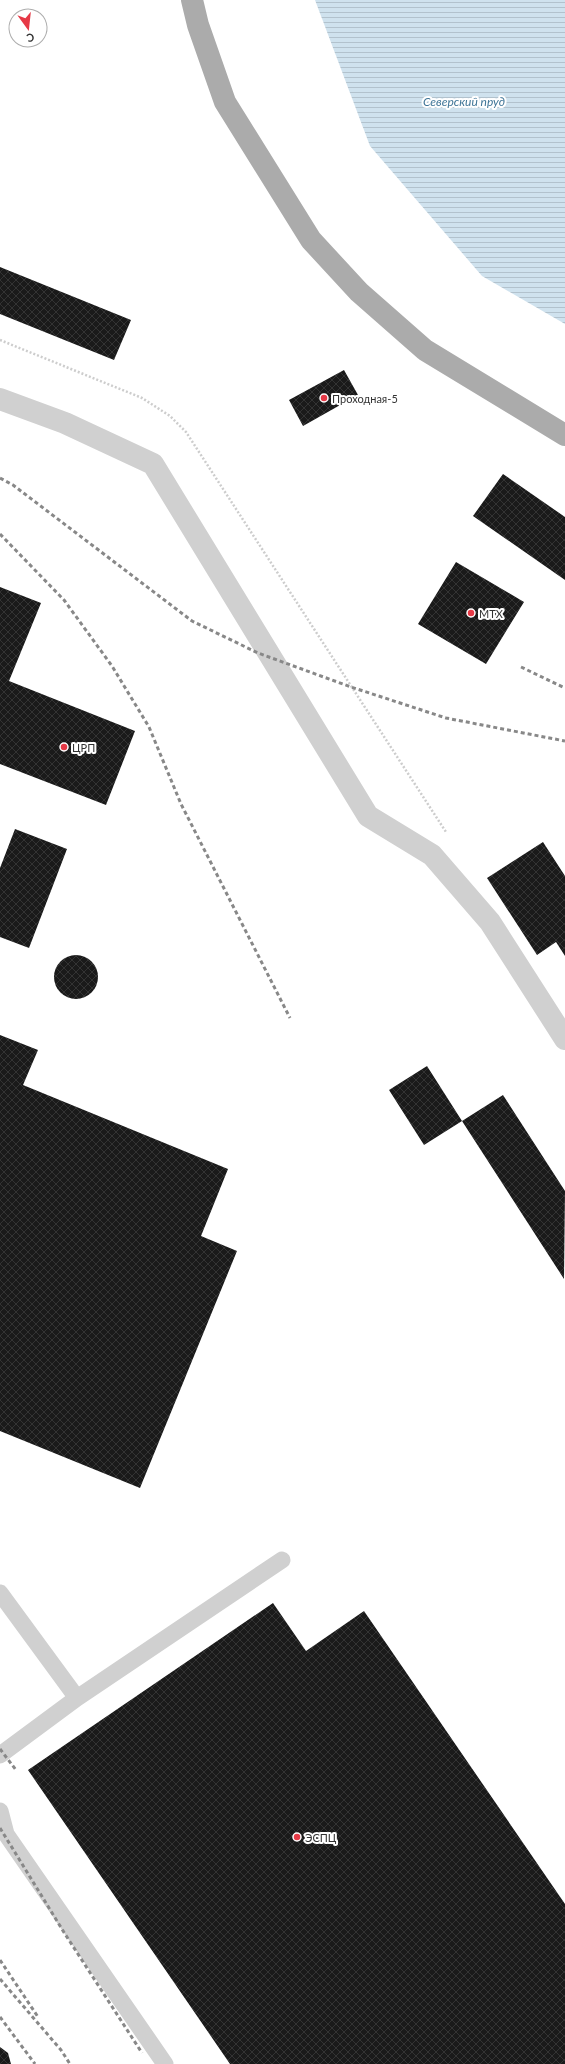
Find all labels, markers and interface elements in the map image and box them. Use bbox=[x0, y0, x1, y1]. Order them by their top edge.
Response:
north arrow bbox=[8, 8, 48, 48]
text: С bbox=[25, 31, 36, 46]
water label: Северский пруд bbox=[423, 94, 505, 109]
place label: Проходная-5 bbox=[332, 392, 398, 405]
marker: Проходная-5 bbox=[319, 393, 329, 403]
place label: МТХ bbox=[479, 607, 504, 620]
marker: МТХ bbox=[466, 608, 476, 618]
place label: ЦРП bbox=[72, 741, 95, 754]
marker: ЦРП bbox=[59, 742, 69, 752]
place label: ЭСПЦ bbox=[305, 1831, 337, 1844]
marker: ЭСПЦ bbox=[292, 1832, 302, 1842]

